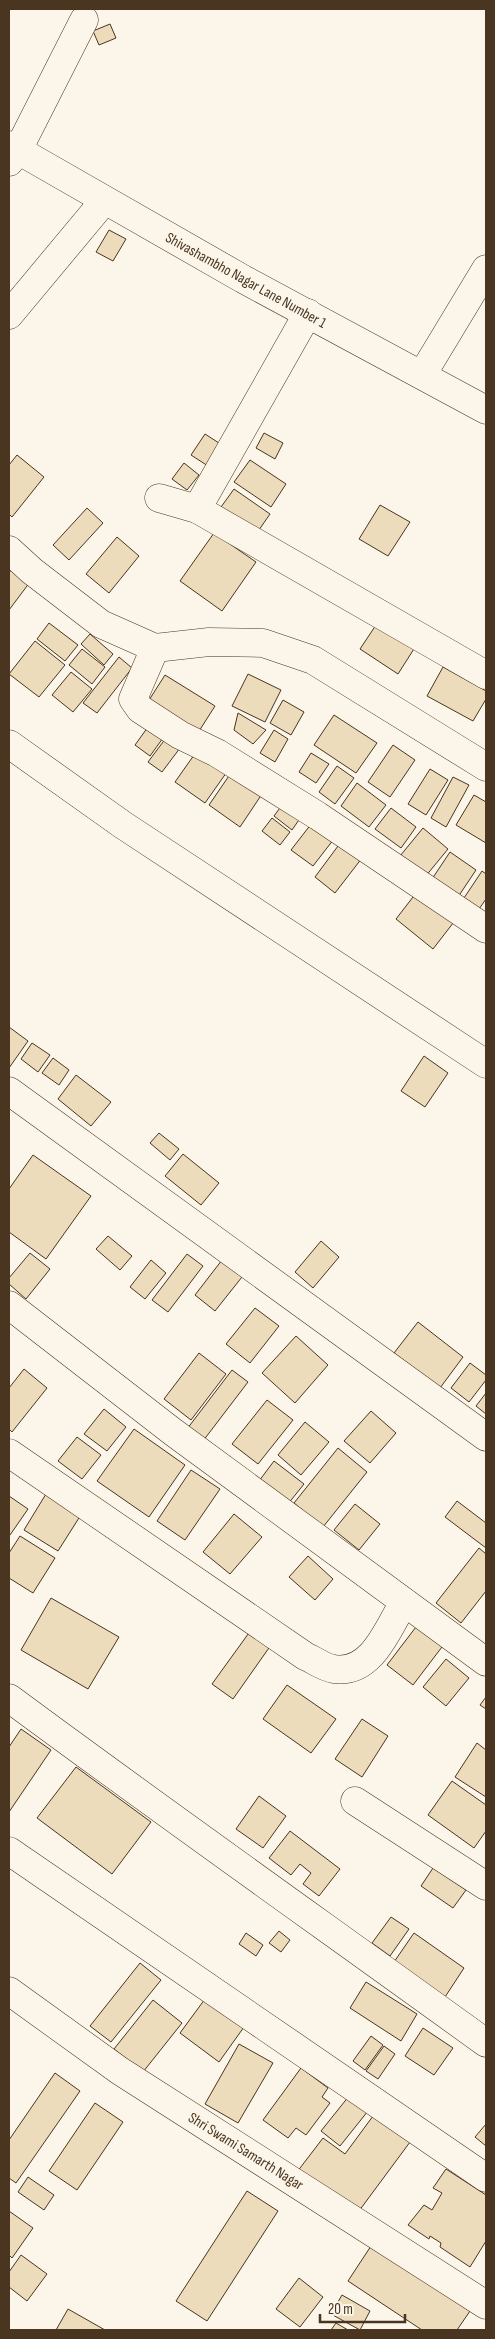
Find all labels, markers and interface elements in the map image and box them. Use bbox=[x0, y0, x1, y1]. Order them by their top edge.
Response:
street label: Shivashambho Nagar Lane Number 1 bbox=[162, 228, 330, 333]
street label: Shri Swami Samarth Nagar bbox=[185, 2108, 307, 2195]
scale bar bbox=[320, 2292, 405, 2324]
text: 20 m bbox=[328, 2300, 353, 2319]

